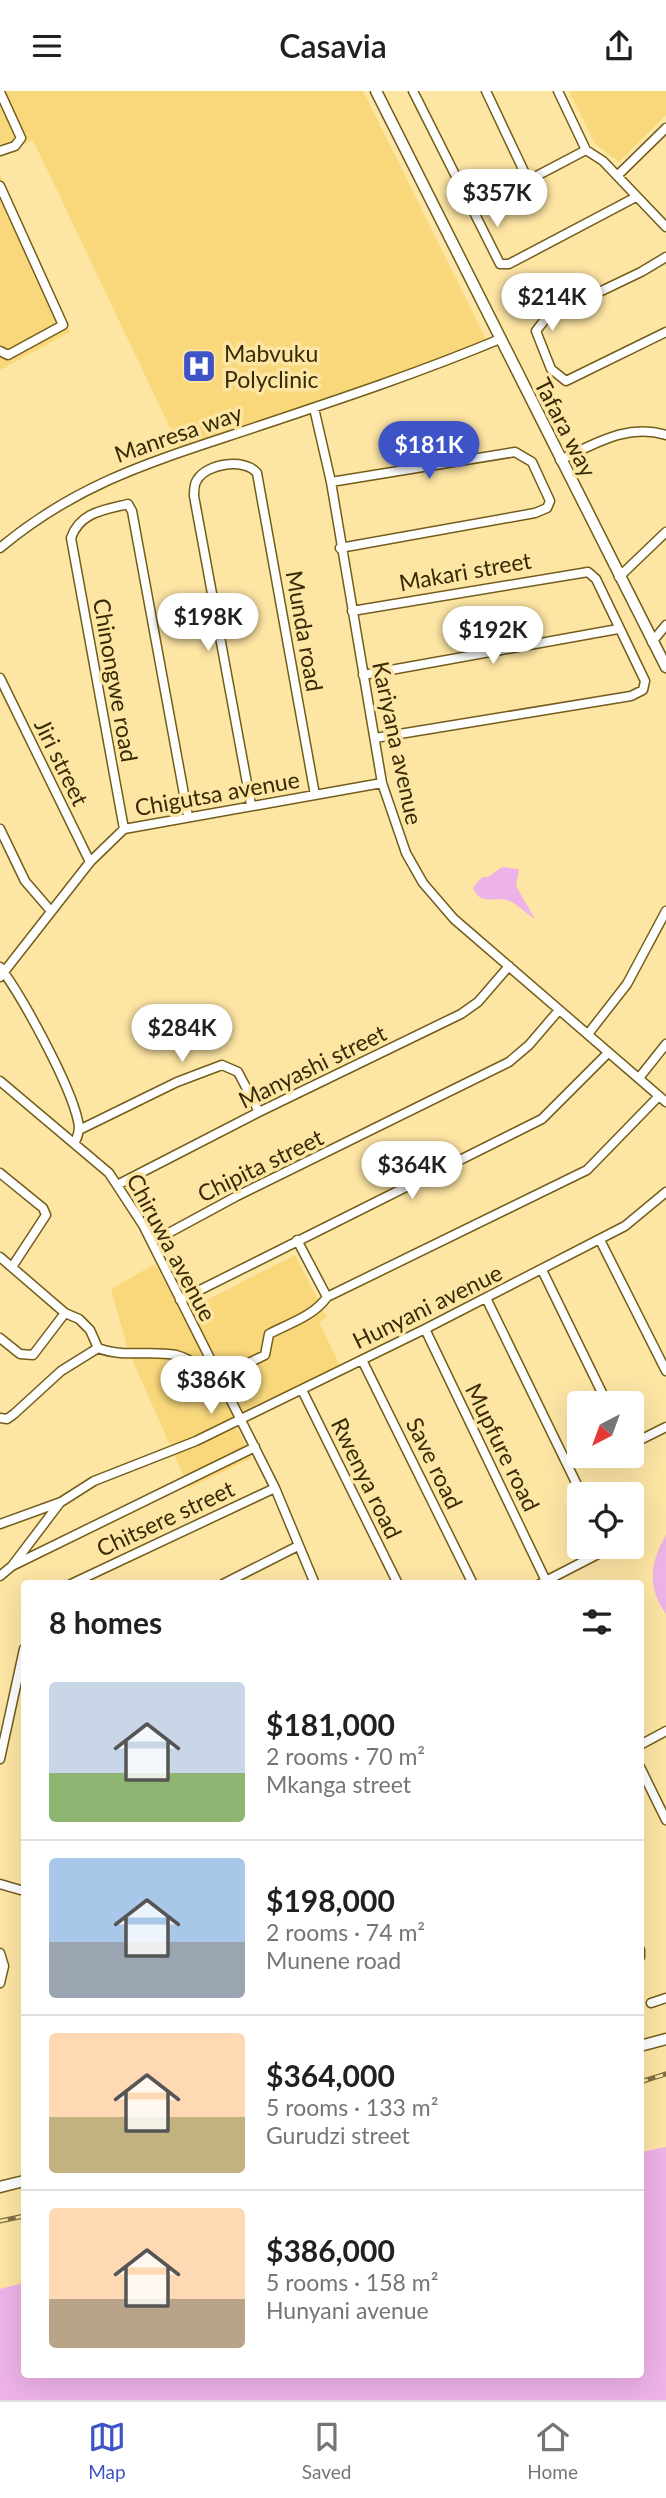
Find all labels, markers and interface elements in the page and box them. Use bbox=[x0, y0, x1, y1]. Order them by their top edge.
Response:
text: Casavia bbox=[279, 26, 387, 65]
icon: menu bbox=[28, 27, 66, 65]
icon: share bbox=[600, 27, 638, 65]
pin: $357K bbox=[448, 169, 546, 229]
text: $357K bbox=[462, 178, 532, 206]
pin: $214K bbox=[503, 273, 601, 333]
text: $214K bbox=[517, 282, 587, 310]
place label: Mabvuku Polyclinic bbox=[224, 339, 318, 393]
hospital icon: Mabvuku Polyclinic bbox=[180, 347, 218, 385]
street label: Tafara way bbox=[529, 373, 603, 481]
street label: Manresa way bbox=[111, 398, 246, 468]
pin: $181K bbox=[380, 421, 478, 481]
text: $181K bbox=[394, 430, 464, 458]
street label: Makari street bbox=[397, 545, 534, 596]
street label: Munda road bbox=[281, 568, 329, 694]
pin: $198K bbox=[159, 594, 257, 653]
street label: Chinongwe road bbox=[88, 596, 144, 764]
text: $198K bbox=[173, 602, 243, 630]
pin: $192K bbox=[444, 607, 542, 666]
text: $192K bbox=[458, 615, 528, 643]
street label: Kariyana avenue bbox=[367, 659, 429, 827]
street label: Jiri street bbox=[29, 714, 95, 811]
street label: Chigutsa avenue bbox=[132, 765, 302, 821]
pin: $284K bbox=[133, 1005, 231, 1064]
text: $284K bbox=[147, 1013, 217, 1041]
street label: Manyashi street bbox=[234, 1018, 391, 1114]
street label: Chipita street bbox=[193, 1122, 328, 1207]
pin: $364K bbox=[363, 1141, 461, 1201]
text: $364K bbox=[377, 1150, 447, 1178]
street label: Chiruwa avenue bbox=[121, 1169, 223, 1325]
street label: Hunyani avenue bbox=[348, 1258, 506, 1354]
pin: $386K bbox=[162, 1357, 260, 1416]
text: $386K bbox=[176, 1365, 246, 1393]
street label: Mupfure road bbox=[460, 1379, 546, 1515]
north arrow bbox=[567, 1391, 644, 1468]
map controls bbox=[567, 1391, 644, 1559]
street label: Rwenya road bbox=[326, 1413, 408, 1543]
street label: Save road bbox=[401, 1413, 469, 1513]
street label: Chitsere street bbox=[92, 1474, 239, 1562]
button: locate bbox=[567, 1482, 644, 1559]
icon: filters bbox=[578, 1603, 616, 1641]
text: 8 homes bbox=[49, 1604, 162, 1640]
text: $181,000 bbox=[266, 1706, 395, 1742]
icon: home bbox=[105, 1710, 189, 1794]
text: 2 rooms · 70 m² bbox=[266, 1742, 425, 1770]
text: Mkanga street bbox=[266, 1770, 411, 1798]
text: $198,000 bbox=[266, 1882, 395, 1918]
icon: home bbox=[105, 1886, 189, 1970]
text: 2 rooms · 74 m² bbox=[266, 1918, 425, 1946]
text: Munene road bbox=[266, 1946, 401, 1974]
text: $364,000 bbox=[266, 2057, 395, 2093]
icon: home bbox=[105, 2061, 189, 2145]
text: 5 rooms · 133 m² bbox=[266, 2093, 438, 2121]
text: Gurudzi street bbox=[266, 2121, 410, 2149]
text: $386,000 bbox=[266, 2232, 395, 2268]
icon: home bbox=[105, 2236, 189, 2320]
text: 5 rooms · 158 m² bbox=[266, 2268, 438, 2296]
text: Hunyani avenue bbox=[266, 2296, 429, 2324]
tab: Map bbox=[88, 2418, 126, 2483]
tab: Saved bbox=[302, 2418, 351, 2483]
tab: Home bbox=[527, 2418, 578, 2483]

